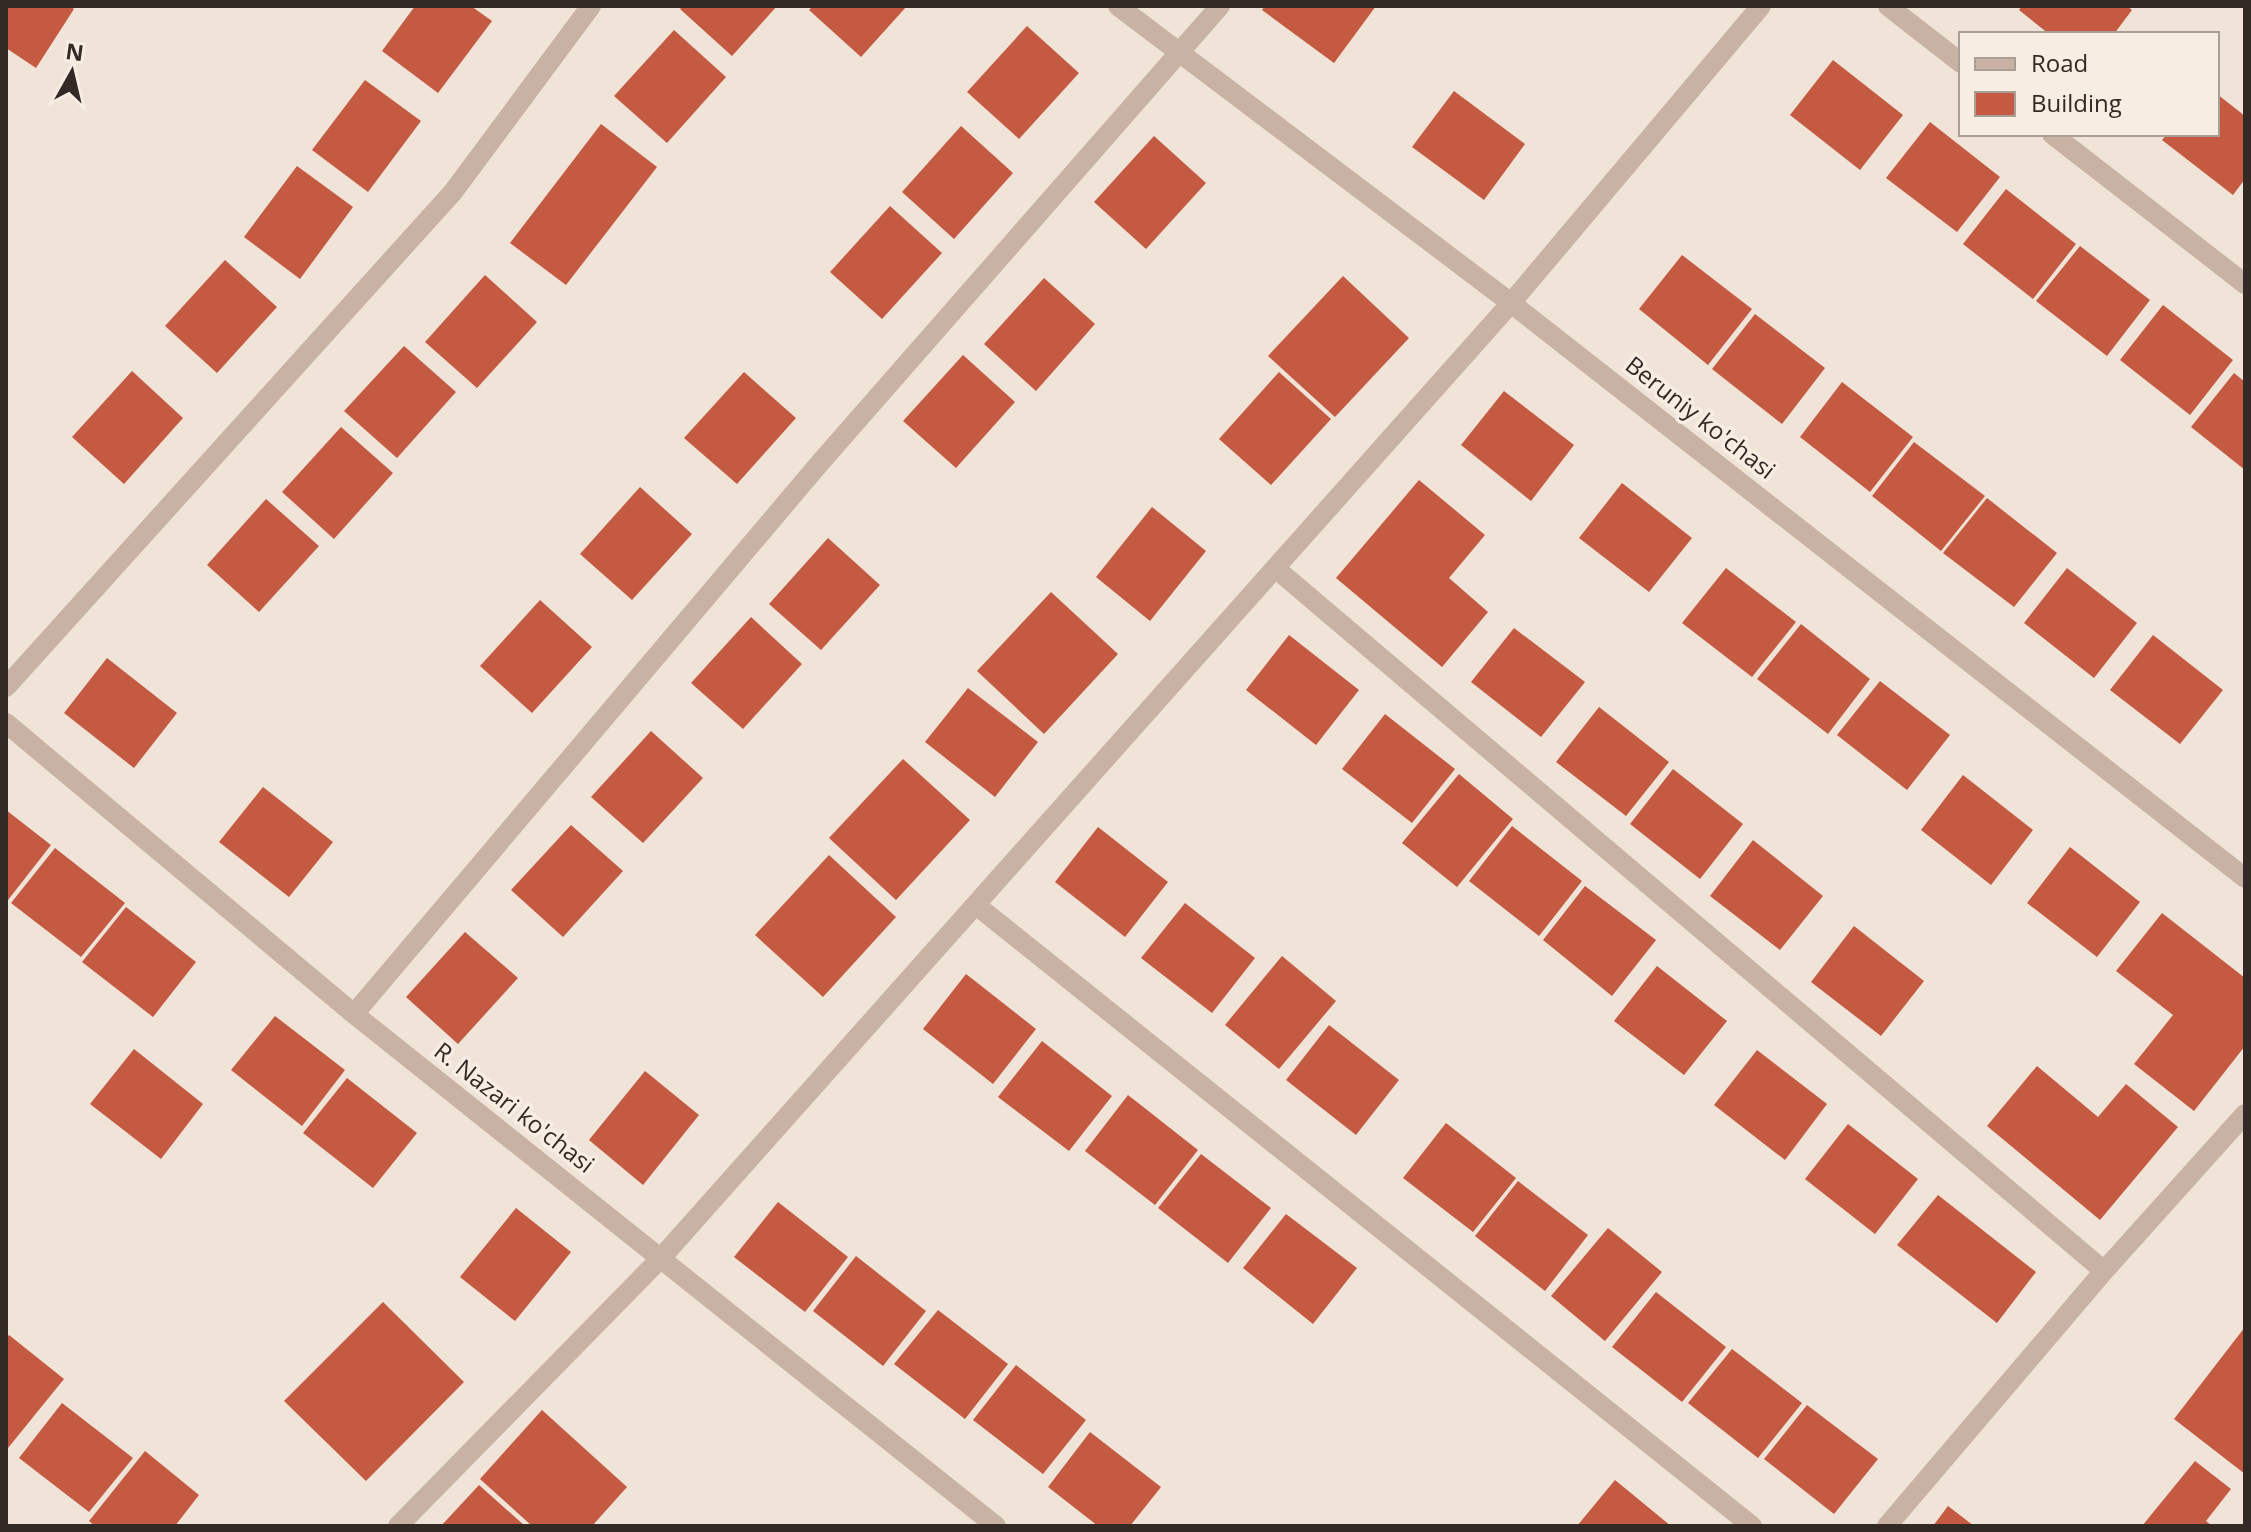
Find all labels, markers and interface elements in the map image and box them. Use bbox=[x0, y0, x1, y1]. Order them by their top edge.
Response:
north arrow bbox=[32, 32, 112, 112]
legend bbox=[1959, 32, 2219, 136]
text: N bbox=[64, 35, 86, 67]
text: Road bbox=[2031, 46, 2088, 79]
text: Building bbox=[2031, 86, 2122, 119]
street label: Beruniy ko'chasi bbox=[1619, 348, 1783, 486]
street label: R. Nazari ko'chasi bbox=[428, 1034, 602, 1180]

